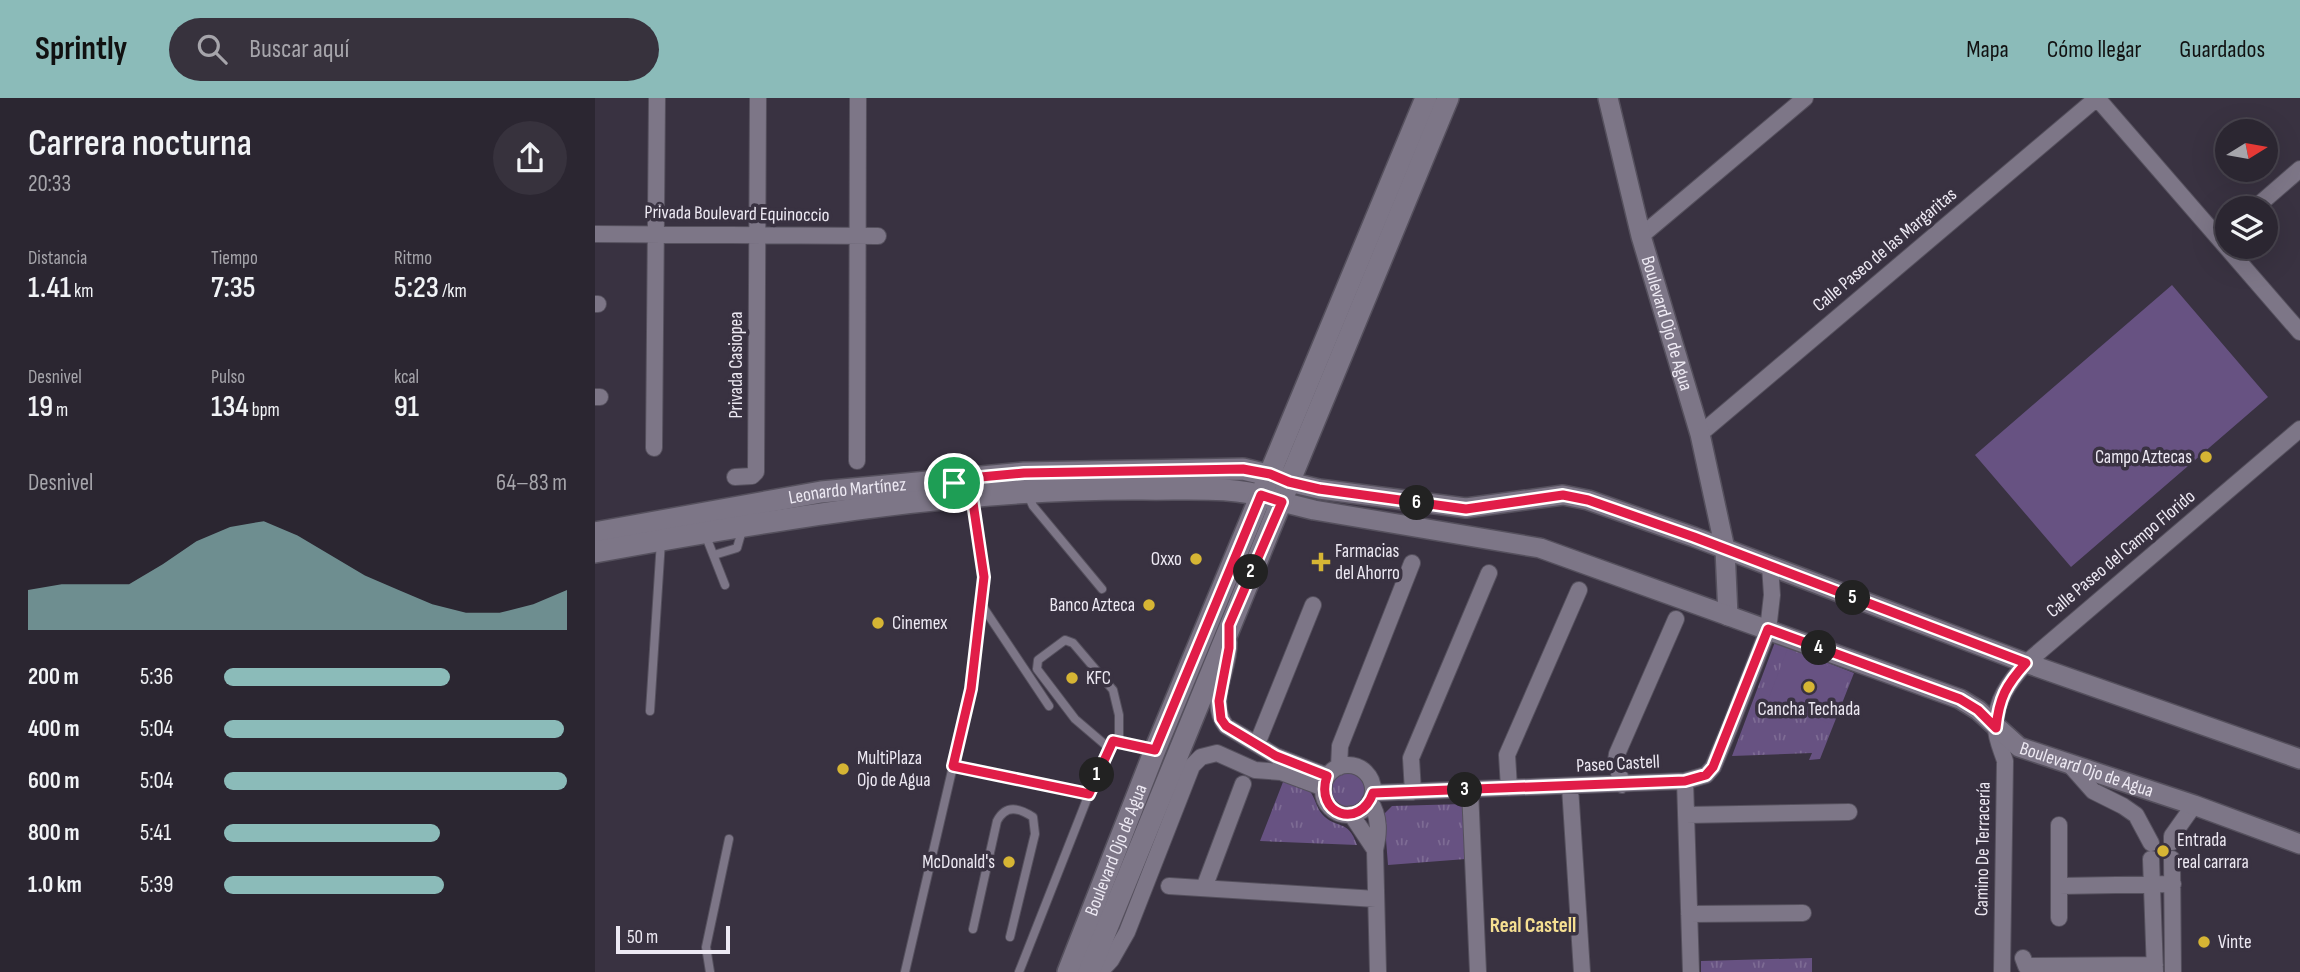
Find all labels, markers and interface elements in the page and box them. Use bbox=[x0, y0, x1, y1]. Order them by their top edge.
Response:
search box bbox=[169, 18, 659, 81]
text: Sprintly bbox=[35, 29, 127, 69]
icon: search bbox=[193, 30, 231, 68]
text: Buscar aquí bbox=[249, 34, 349, 65]
text: Mapa bbox=[1966, 35, 2009, 64]
text: Cómo llegar bbox=[2047, 35, 2141, 64]
text: Guardados bbox=[2179, 35, 2265, 64]
north arrow bbox=[2215, 119, 2279, 182]
map controls bbox=[2215, 119, 2278, 259]
text: Carrera nocturna bbox=[28, 121, 252, 166]
button: share bbox=[493, 121, 567, 195]
text: 20:33 bbox=[28, 170, 71, 198]
street label: Calle Paseo de las Margaritas bbox=[1808, 183, 1962, 317]
button: layers bbox=[2215, 196, 2278, 259]
street label: Privada Boulevard Equinoccio bbox=[644, 201, 830, 227]
text: Distancia bbox=[28, 247, 87, 270]
text: Tiempo bbox=[211, 247, 258, 270]
text: Ritmo bbox=[394, 247, 432, 270]
street label: Boulevard Ojo de Agua bbox=[1636, 253, 1698, 393]
text: 1.41 bbox=[28, 270, 71, 306]
text: 7:35 bbox=[211, 270, 256, 306]
text: 5:23 bbox=[394, 270, 439, 306]
text: km bbox=[71, 280, 94, 303]
text: /km bbox=[439, 280, 467, 303]
street label: Privada Casiopea bbox=[725, 312, 748, 418]
text: Desnivel bbox=[28, 366, 82, 389]
text: Pulso bbox=[211, 366, 245, 389]
text: kcal bbox=[394, 366, 419, 389]
text: 19 bbox=[28, 389, 53, 425]
text: 134 bbox=[211, 389, 249, 425]
text: 91 bbox=[394, 389, 419, 425]
text: m bbox=[53, 399, 68, 422]
text: bpm bbox=[249, 399, 280, 422]
place label: Campo Aztecas bbox=[2095, 446, 2192, 469]
marker: Campo Aztecas bbox=[2198, 449, 2214, 465]
pin bbox=[924, 453, 984, 513]
icon: arrive bbox=[935, 464, 973, 502]
text: Desnivel bbox=[28, 469, 93, 497]
text: 64–83 m bbox=[496, 469, 567, 497]
street label: Leonardo Martínez bbox=[787, 473, 907, 509]
street label: Calle Paseo del Campo Florido bbox=[2042, 485, 2200, 623]
pin: 6 bbox=[1399, 486, 1435, 520]
text: 6 bbox=[1412, 491, 1421, 514]
place label: Farmacias del Ahorro bbox=[1335, 540, 1400, 585]
place label: Oxxo bbox=[1151, 548, 1182, 571]
marker: Oxxo bbox=[1188, 551, 1204, 567]
pin: 2 bbox=[1233, 554, 1269, 589]
marker: Farmacias del Ahorro bbox=[1313, 554, 1329, 570]
text: 2 bbox=[1246, 560, 1255, 583]
pin: 5 bbox=[1835, 580, 1871, 616]
text: 5 bbox=[1848, 586, 1857, 609]
place label: Banco Azteca bbox=[1050, 594, 1135, 617]
marker: Banco Azteca bbox=[1141, 597, 1157, 613]
place label: Cinemex bbox=[892, 612, 947, 635]
marker: Cinemex bbox=[870, 615, 886, 631]
pin: 4 bbox=[1801, 630, 1837, 666]
text: 4 bbox=[1814, 636, 1823, 659]
text: 200 m bbox=[28, 663, 79, 691]
text: 5:36 bbox=[140, 663, 173, 691]
place label: KFC bbox=[1086, 667, 1111, 690]
marker: KFC bbox=[1064, 670, 1080, 686]
marker: Cancha Techada bbox=[1801, 679, 1817, 695]
place label: Cancha Techada bbox=[1758, 698, 1860, 721]
text: 400 m bbox=[28, 715, 79, 743]
text: 5:04 bbox=[140, 715, 173, 743]
street label: Boulevard Ojo de Agua bbox=[2017, 737, 2156, 802]
place label: MultiPlaza Ojo de Agua bbox=[857, 747, 931, 792]
street label: Paseo Castell bbox=[1576, 750, 1660, 778]
pin: 1 bbox=[1079, 758, 1115, 792]
marker: MultiPlaza Ojo de Agua bbox=[835, 761, 851, 777]
text: 1 bbox=[1093, 763, 1100, 786]
text: 600 m bbox=[28, 767, 80, 795]
text: 5:04 bbox=[140, 767, 173, 795]
pin: 3 bbox=[1447, 772, 1483, 808]
text: 3 bbox=[1460, 778, 1469, 801]
street label: Boulevard Ojo de Agua bbox=[1080, 781, 1152, 919]
street label: Camino De Terracería bbox=[1970, 782, 1996, 916]
text: 800 m bbox=[28, 819, 80, 847]
text: 5:41 bbox=[140, 819, 171, 847]
place label: Entrada real carrara bbox=[2177, 829, 2249, 874]
marker: Entrada real carrara bbox=[2155, 843, 2171, 859]
place label: McDonald's bbox=[922, 851, 995, 874]
marker: McDonald's bbox=[1001, 854, 1017, 870]
text: 1.0 km bbox=[28, 871, 82, 899]
text: 5:39 bbox=[140, 871, 173, 899]
district label: Real Castell bbox=[1490, 913, 1576, 938]
scale bar bbox=[616, 923, 730, 955]
text: 50 m bbox=[627, 926, 658, 949]
place label: Vinte bbox=[2218, 931, 2252, 954]
marker: Vinte bbox=[2196, 934, 2212, 950]

